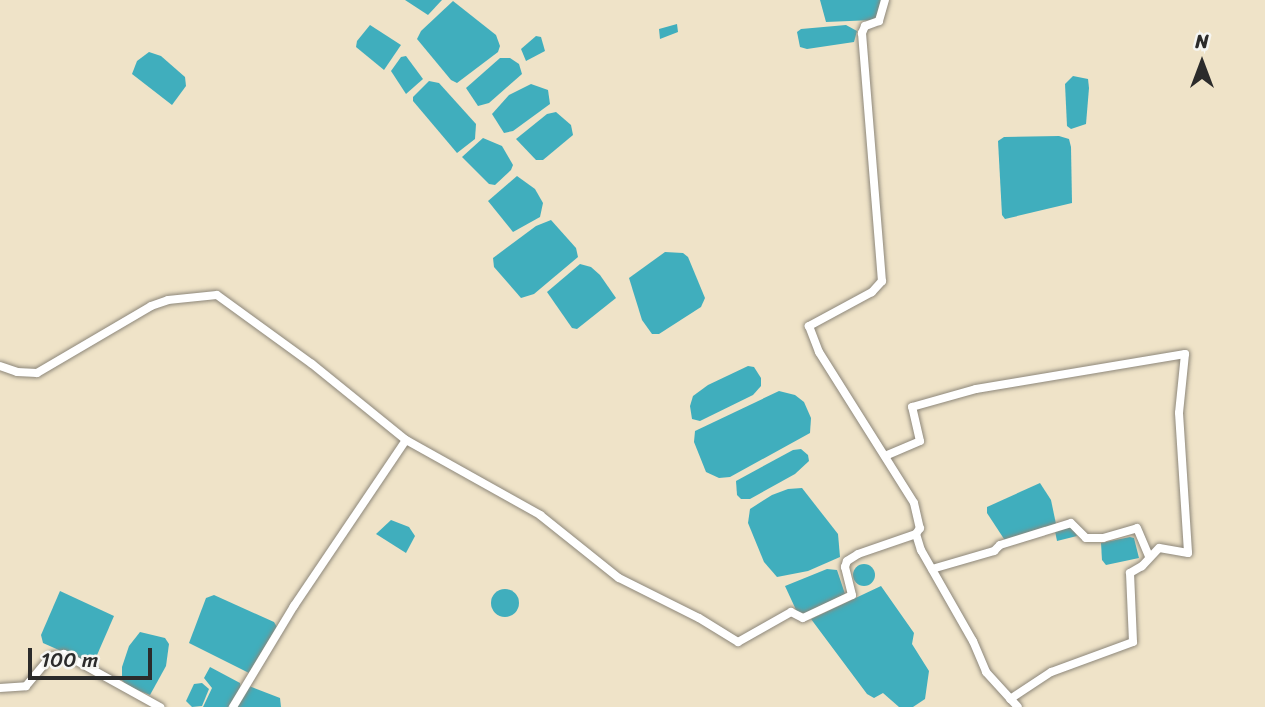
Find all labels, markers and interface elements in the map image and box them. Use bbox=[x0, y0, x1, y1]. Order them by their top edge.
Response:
text: N bbox=[1195, 25, 1209, 58]
north arrow bbox=[1167, 28, 1237, 98]
scale bar bbox=[32, 634, 156, 678]
text: 100 m bbox=[41, 641, 98, 679]

